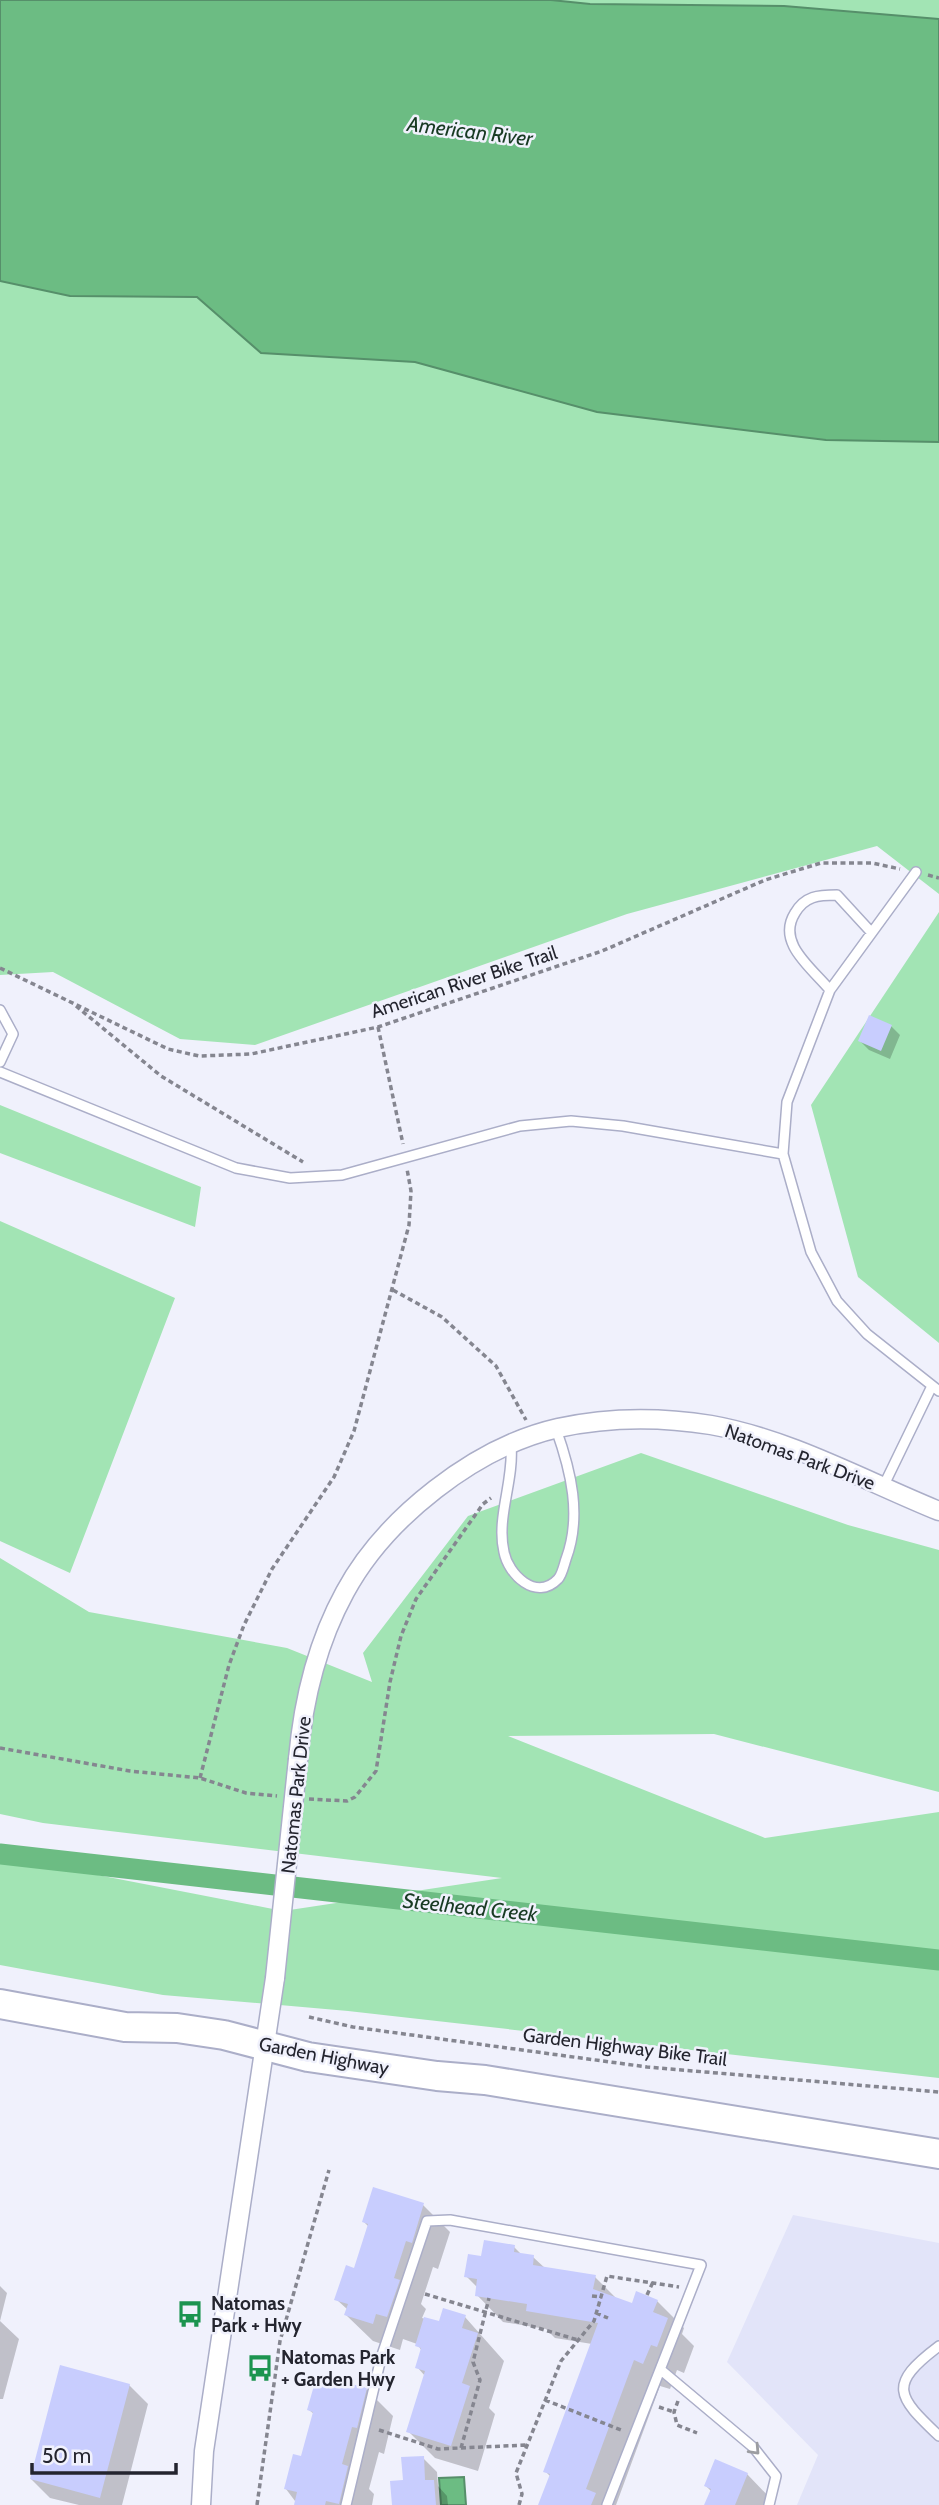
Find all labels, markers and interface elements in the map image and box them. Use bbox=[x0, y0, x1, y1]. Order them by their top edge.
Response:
water label: American River bbox=[405, 111, 536, 151]
street label: American River Bike Trail bbox=[368, 941, 561, 1023]
street label: Natomas Park Drive bbox=[722, 1419, 878, 1495]
street label: Natomas Park Drive bbox=[276, 1715, 316, 1875]
water label: Steelhead Creek bbox=[402, 1888, 539, 1927]
street label: Garden Highway Bike Trail bbox=[522, 2023, 729, 2071]
street label: Garden Highway bbox=[257, 2032, 391, 2080]
place label: Natomas Park + Hwy bbox=[211, 2292, 303, 2337]
bus stop icon: Natomas Park + Hwy bbox=[175, 2299, 205, 2329]
place label: Natomas Park + Garden Hwy bbox=[281, 2346, 396, 2391]
bus stop icon: Natomas Park + Garden Hwy bbox=[245, 2353, 275, 2383]
scale bar bbox=[32, 2432, 175, 2476]
one-way arrow bbox=[746, 2442, 759, 2455]
text: 50 m bbox=[42, 2443, 91, 2468]

